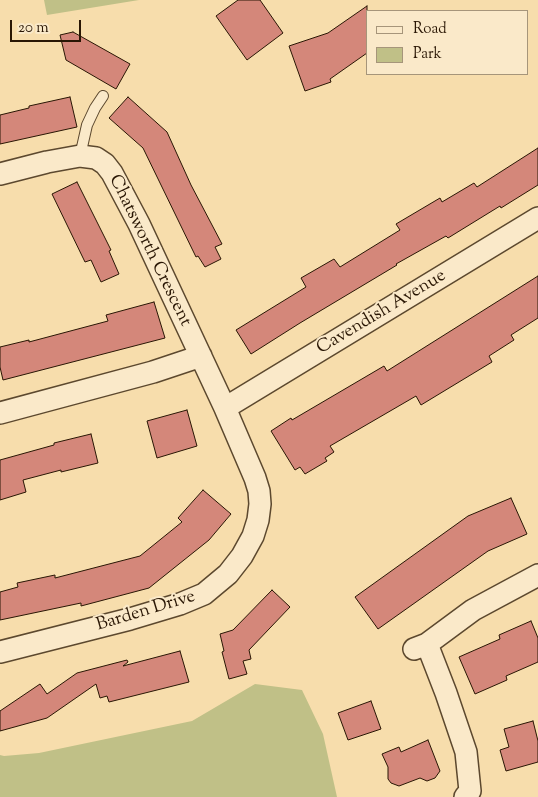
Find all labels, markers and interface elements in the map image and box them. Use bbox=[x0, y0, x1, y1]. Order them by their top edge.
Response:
scale bar bbox=[12, 10, 84, 42]
legend bbox=[366, 10, 528, 75]
text: 20 m bbox=[18, 18, 49, 39]
text: Road bbox=[413, 19, 447, 40]
text: Park bbox=[413, 44, 442, 65]
street label: Chatsworth Crescent bbox=[103, 172, 195, 330]
street label: Cavendish Avenue bbox=[313, 266, 451, 360]
street label: Barden Drive bbox=[94, 587, 198, 637]

